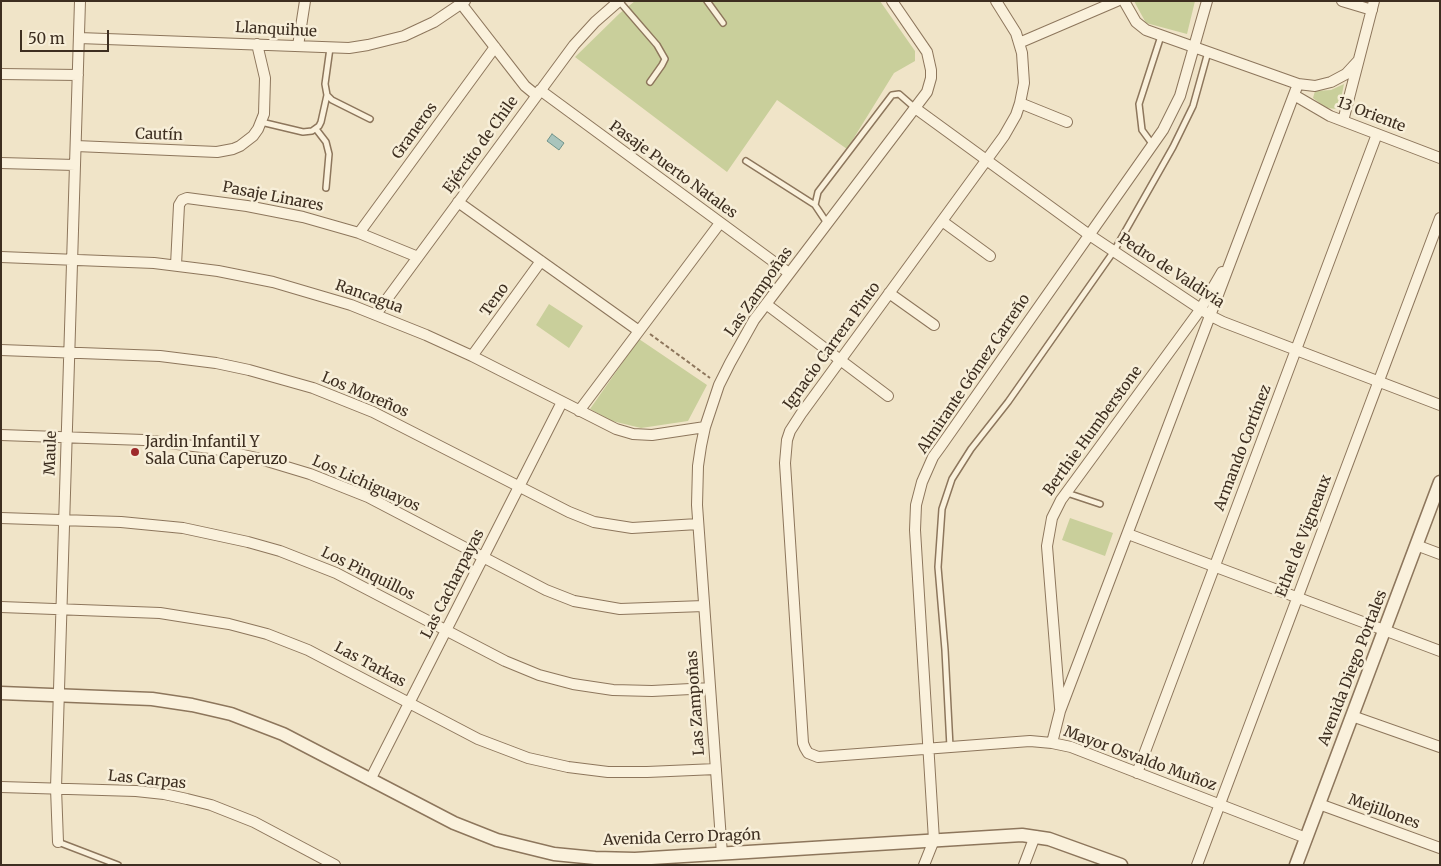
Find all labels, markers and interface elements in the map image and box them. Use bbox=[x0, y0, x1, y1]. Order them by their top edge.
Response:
street label: Llanquihue bbox=[235, 19, 317, 41]
scale bar bbox=[22, 20, 111, 52]
text: 50 m bbox=[28, 29, 65, 48]
street label: Ejército de Chile bbox=[440, 93, 522, 197]
street label: 13 Oriente bbox=[1334, 94, 1408, 136]
street label: Graneros bbox=[388, 99, 442, 163]
street label: Pasaje Puerto Natales bbox=[605, 118, 741, 222]
street label: Cautín bbox=[135, 125, 183, 145]
street label: Pasaje Linares bbox=[221, 178, 325, 216]
street label: Pedro de Valdivia bbox=[1115, 230, 1227, 312]
street label: Las Zampoñas bbox=[721, 244, 797, 340]
street label: Rancagua bbox=[333, 276, 405, 318]
street label: Ignacio Carrera Pinto bbox=[780, 279, 884, 413]
street label: Teno bbox=[477, 280, 513, 320]
street label: Almirante Gómez Carreño bbox=[914, 291, 1034, 457]
street label: Berthie Humberstone bbox=[1040, 363, 1146, 499]
street label: Los Moreños bbox=[319, 369, 411, 421]
street label: Armando Cortínez bbox=[1211, 382, 1275, 514]
street label: Maule bbox=[41, 430, 61, 476]
place label: Jardin Infantil Y Sala Cuna Caperuzo bbox=[145, 434, 287, 469]
marker: Jardin Infantil Y Sala Cuna Caperuzo bbox=[129, 446, 141, 458]
street label: Los Lichiguayos bbox=[309, 452, 423, 516]
street label: Ethel de Vigneaux bbox=[1272, 472, 1336, 600]
street label: Las Cacharpayas bbox=[418, 526, 488, 642]
street label: Los Pinquillos bbox=[318, 544, 418, 604]
street label: Avenida Diego Portales bbox=[1315, 588, 1391, 748]
street label: Las Tarkas bbox=[331, 639, 409, 691]
street label: Las Zampoñas bbox=[683, 650, 709, 756]
street label: Mayor Osvaldo Muñoz bbox=[1061, 723, 1219, 795]
street label: Las Carpas bbox=[107, 767, 187, 793]
street label: Mejillones bbox=[1346, 791, 1422, 833]
street label: Avenida Cerro Dragón bbox=[603, 826, 761, 850]

